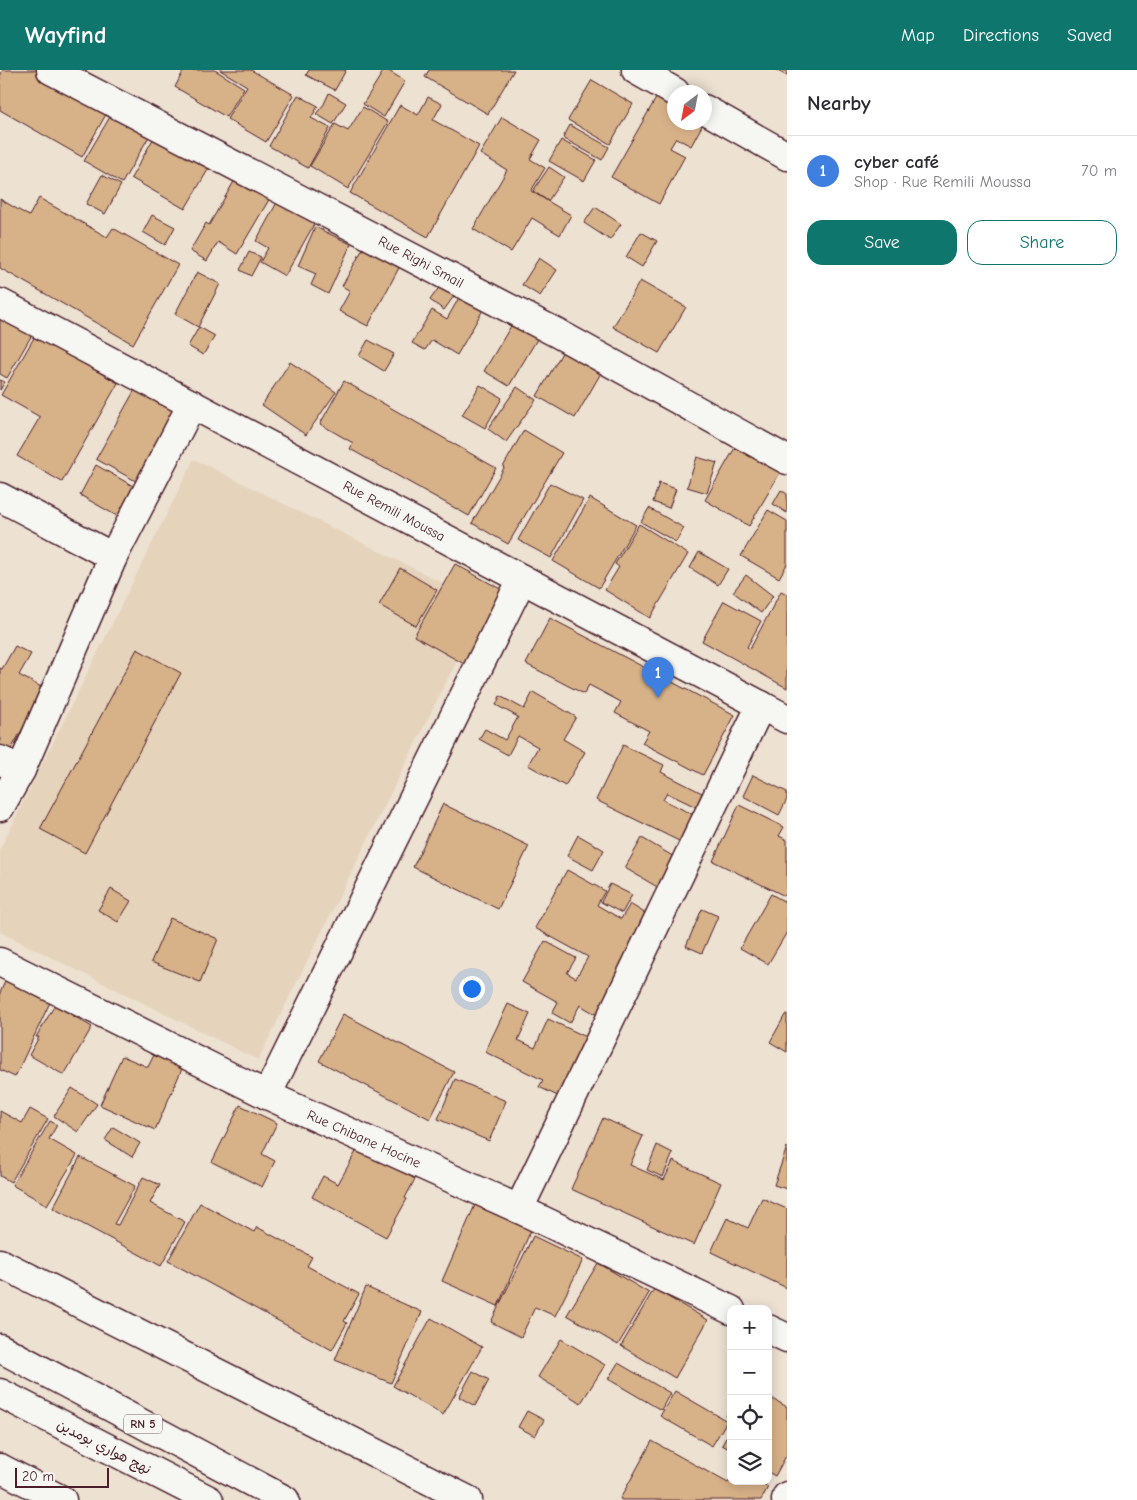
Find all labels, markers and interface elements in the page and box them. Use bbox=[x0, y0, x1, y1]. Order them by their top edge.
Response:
text: Wayfind bbox=[25, 21, 106, 49]
text: Map bbox=[901, 25, 935, 46]
text: Directions bbox=[963, 25, 1039, 46]
text: Saved bbox=[1067, 25, 1112, 46]
north arrow bbox=[667, 85, 712, 130]
text: Nearby bbox=[807, 91, 871, 115]
text: cyber café bbox=[854, 151, 939, 173]
text: 1 bbox=[820, 162, 826, 180]
text: 70 m bbox=[1081, 162, 1117, 180]
text: Shop · Rue Remili Moussa bbox=[854, 173, 1031, 191]
button: Save bbox=[807, 220, 957, 265]
button: Share bbox=[967, 220, 1117, 265]
street label: Rue Righi Smail bbox=[375, 232, 467, 292]
street label: Rue Remili Moussa bbox=[340, 477, 448, 545]
pin: 1 bbox=[642, 657, 674, 698]
your location bbox=[459, 976, 485, 1002]
street label: Rue Chibane Hocine bbox=[304, 1106, 424, 1172]
map controls bbox=[727, 1305, 772, 1485]
button: + bbox=[727, 1305, 772, 1350]
button: − bbox=[727, 1350, 772, 1395]
button: locate bbox=[727, 1395, 772, 1440]
road number: RN 5 bbox=[124, 1415, 162, 1434]
street label: نهج هواري بومدين bbox=[53, 1416, 154, 1480]
button: layers bbox=[727, 1440, 772, 1485]
scale bar bbox=[15, 1465, 109, 1488]
text: 20 m bbox=[22, 1468, 54, 1485]

